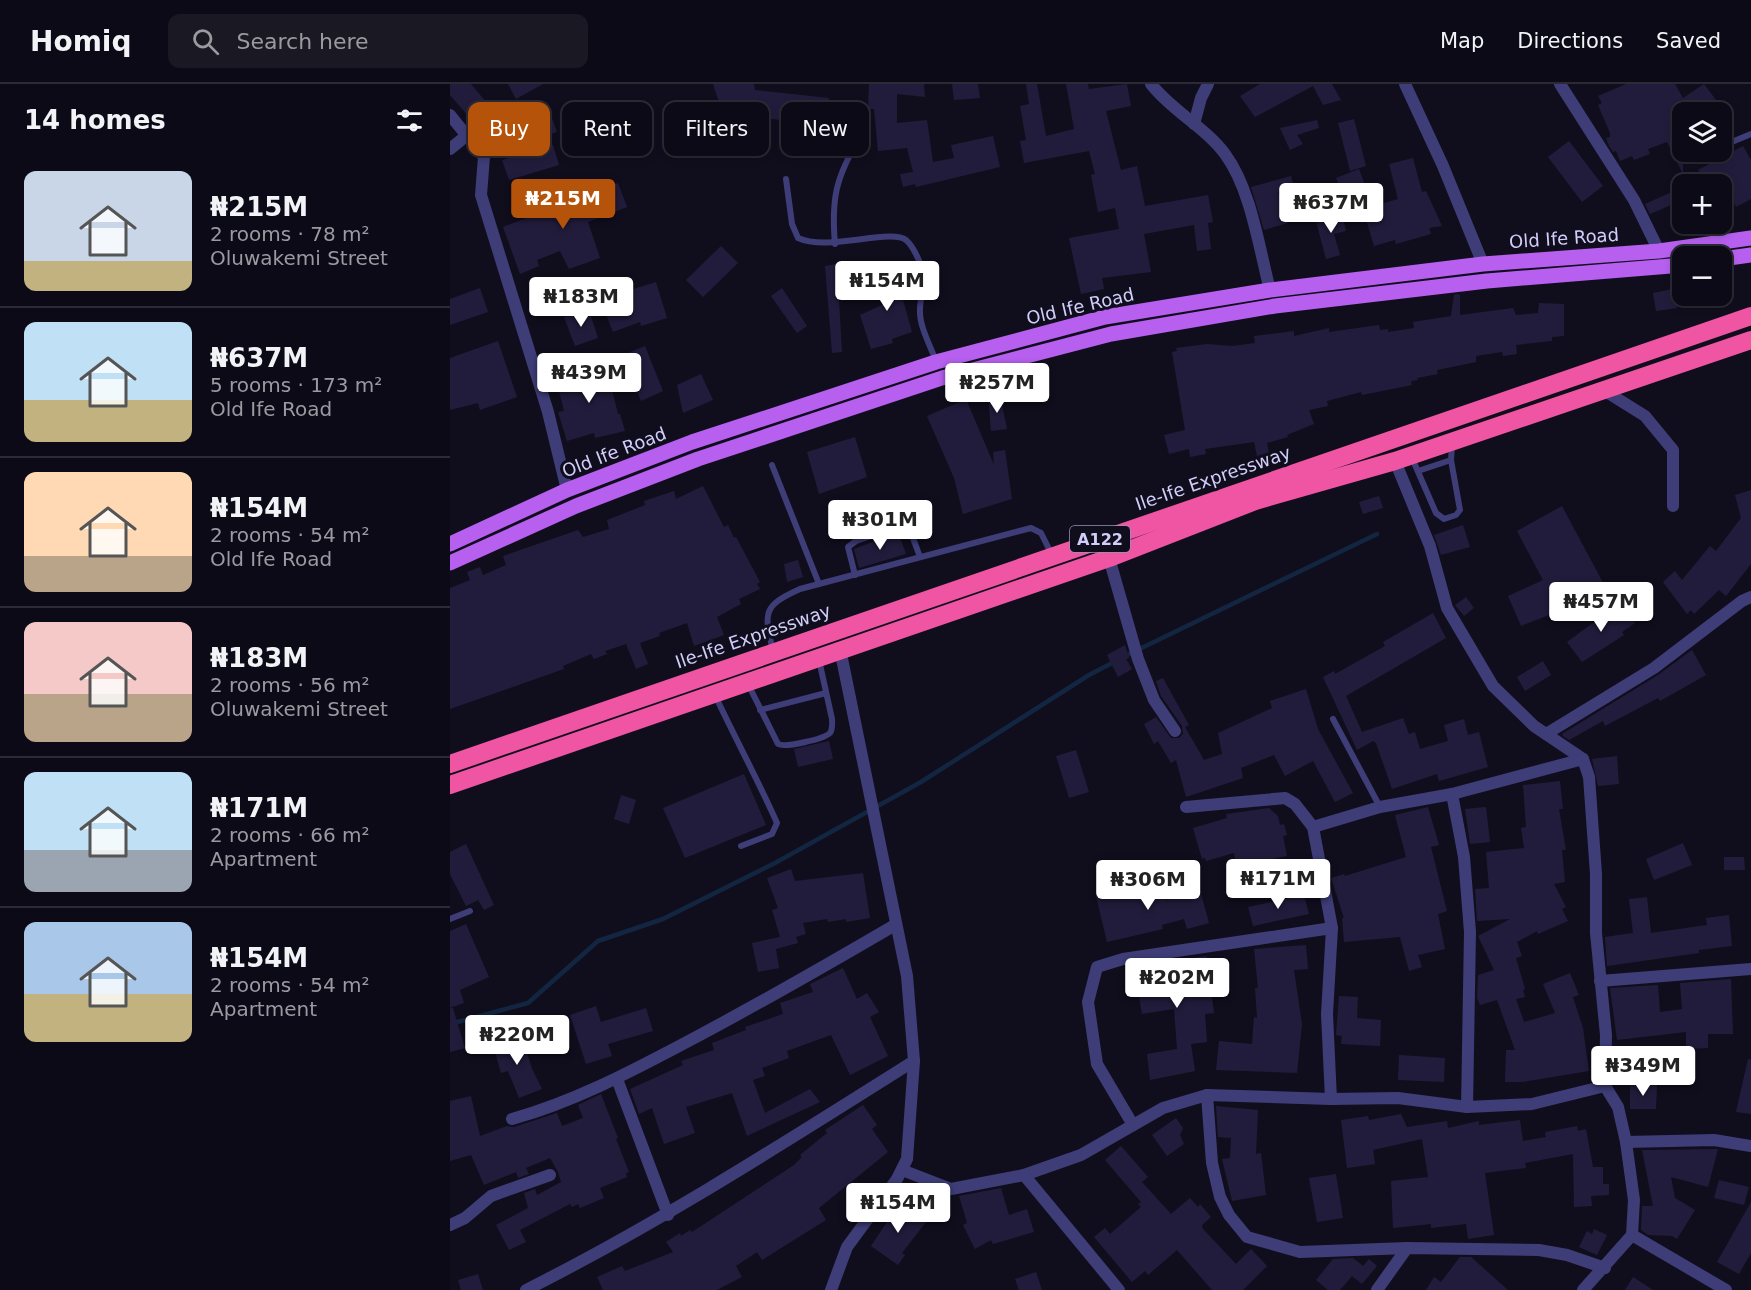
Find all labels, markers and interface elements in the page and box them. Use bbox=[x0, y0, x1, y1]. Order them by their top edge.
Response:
search box bbox=[168, 14, 588, 68]
text: Homiq bbox=[30, 25, 132, 58]
icon: search bbox=[189, 25, 222, 58]
text: Search here bbox=[237, 29, 369, 54]
text: Map bbox=[1440, 29, 1484, 53]
text: Directions bbox=[1517, 29, 1623, 53]
text: Saved bbox=[1656, 29, 1721, 53]
chip: Buy bbox=[468, 102, 550, 156]
chip: Rent bbox=[562, 102, 652, 156]
chip: Filters bbox=[664, 102, 769, 156]
chip: New bbox=[781, 102, 869, 156]
map controls bbox=[1672, 102, 1732, 306]
button: layers bbox=[1672, 102, 1732, 162]
icon: filters bbox=[393, 104, 426, 137]
text: 14 homes bbox=[24, 105, 166, 135]
button: + bbox=[1672, 174, 1732, 234]
pin: ₦215M bbox=[521, 179, 605, 230]
pin: ₦637M bbox=[1289, 183, 1373, 234]
text: ₦215M bbox=[525, 186, 601, 210]
text: ₦637M bbox=[1293, 190, 1369, 214]
text: ₦215M bbox=[210, 192, 308, 222]
icon: home bbox=[72, 195, 144, 267]
text: 2 rooms · 78 m² bbox=[210, 222, 370, 246]
street label: Old Ife Road bbox=[1508, 224, 1620, 252]
text: Oluwakemi Street bbox=[210, 246, 388, 270]
button: − bbox=[1672, 246, 1732, 306]
pin: ₦154M bbox=[845, 261, 929, 312]
text: ₦154M bbox=[849, 268, 925, 292]
pin: ₦183M bbox=[539, 277, 623, 328]
street label: Old Ife Road bbox=[1024, 283, 1136, 329]
text: ₦183M bbox=[543, 284, 619, 308]
text: ₦637M bbox=[210, 343, 308, 373]
icon: home bbox=[72, 346, 144, 418]
pin: ₦439M bbox=[547, 353, 631, 404]
text: ₦439M bbox=[551, 360, 627, 384]
pin: ₦257M bbox=[955, 363, 1039, 414]
text: ₦257M bbox=[959, 370, 1035, 394]
text: 5 rooms · 173 m² bbox=[210, 373, 382, 397]
text: Old Ife Road bbox=[210, 397, 332, 421]
street label: Old Ife Road bbox=[559, 422, 669, 482]
street label: Ile-Ife Expressway bbox=[1133, 441, 1294, 514]
text: ₦154M bbox=[210, 493, 308, 523]
icon: home bbox=[72, 496, 144, 568]
pin: ₦301M bbox=[838, 500, 922, 551]
text: ₦301M bbox=[842, 507, 918, 531]
text: 2 rooms · 54 m² bbox=[210, 523, 370, 547]
road number: A122 bbox=[1070, 526, 1130, 552]
text: Old Ife Road bbox=[210, 547, 332, 571]
pin: ₦457M bbox=[1559, 582, 1643, 633]
text: ₦457M bbox=[1563, 589, 1639, 613]
street label: Ile-Ife Expressway bbox=[673, 599, 834, 672]
text: ₦183M bbox=[210, 643, 308, 673]
icon: home bbox=[72, 646, 144, 718]
text: 2 rooms · 56 m² bbox=[210, 673, 370, 697]
text: Oluwakemi Street bbox=[210, 697, 388, 721]
text: ₦171M bbox=[210, 793, 308, 823]
icon: home bbox=[72, 796, 144, 868]
text: 2 rooms · 66 m² bbox=[210, 823, 370, 847]
text: Apartment bbox=[210, 847, 317, 871]
pin: ₦171M bbox=[1236, 859, 1320, 910]
pin: ₦306M bbox=[1106, 860, 1190, 911]
text: ₦171M bbox=[1240, 866, 1316, 890]
text: ₦306M bbox=[1110, 867, 1186, 891]
text: ₦154M bbox=[210, 943, 308, 973]
icon: home bbox=[72, 946, 144, 1018]
pin: ₦202M bbox=[1135, 958, 1219, 1009]
text: ₦202M bbox=[1139, 965, 1215, 989]
text: 2 rooms · 54 m² bbox=[210, 973, 370, 997]
text: Apartment bbox=[210, 997, 317, 1021]
pin: ₦220M bbox=[475, 1015, 559, 1066]
text: ₦220M bbox=[479, 1022, 555, 1046]
pin: ₦349M bbox=[1601, 1046, 1685, 1097]
text: ₦349M bbox=[1605, 1053, 1681, 1077]
pin: ₦154M bbox=[856, 1183, 940, 1234]
text: ₦154M bbox=[860, 1190, 936, 1214]

